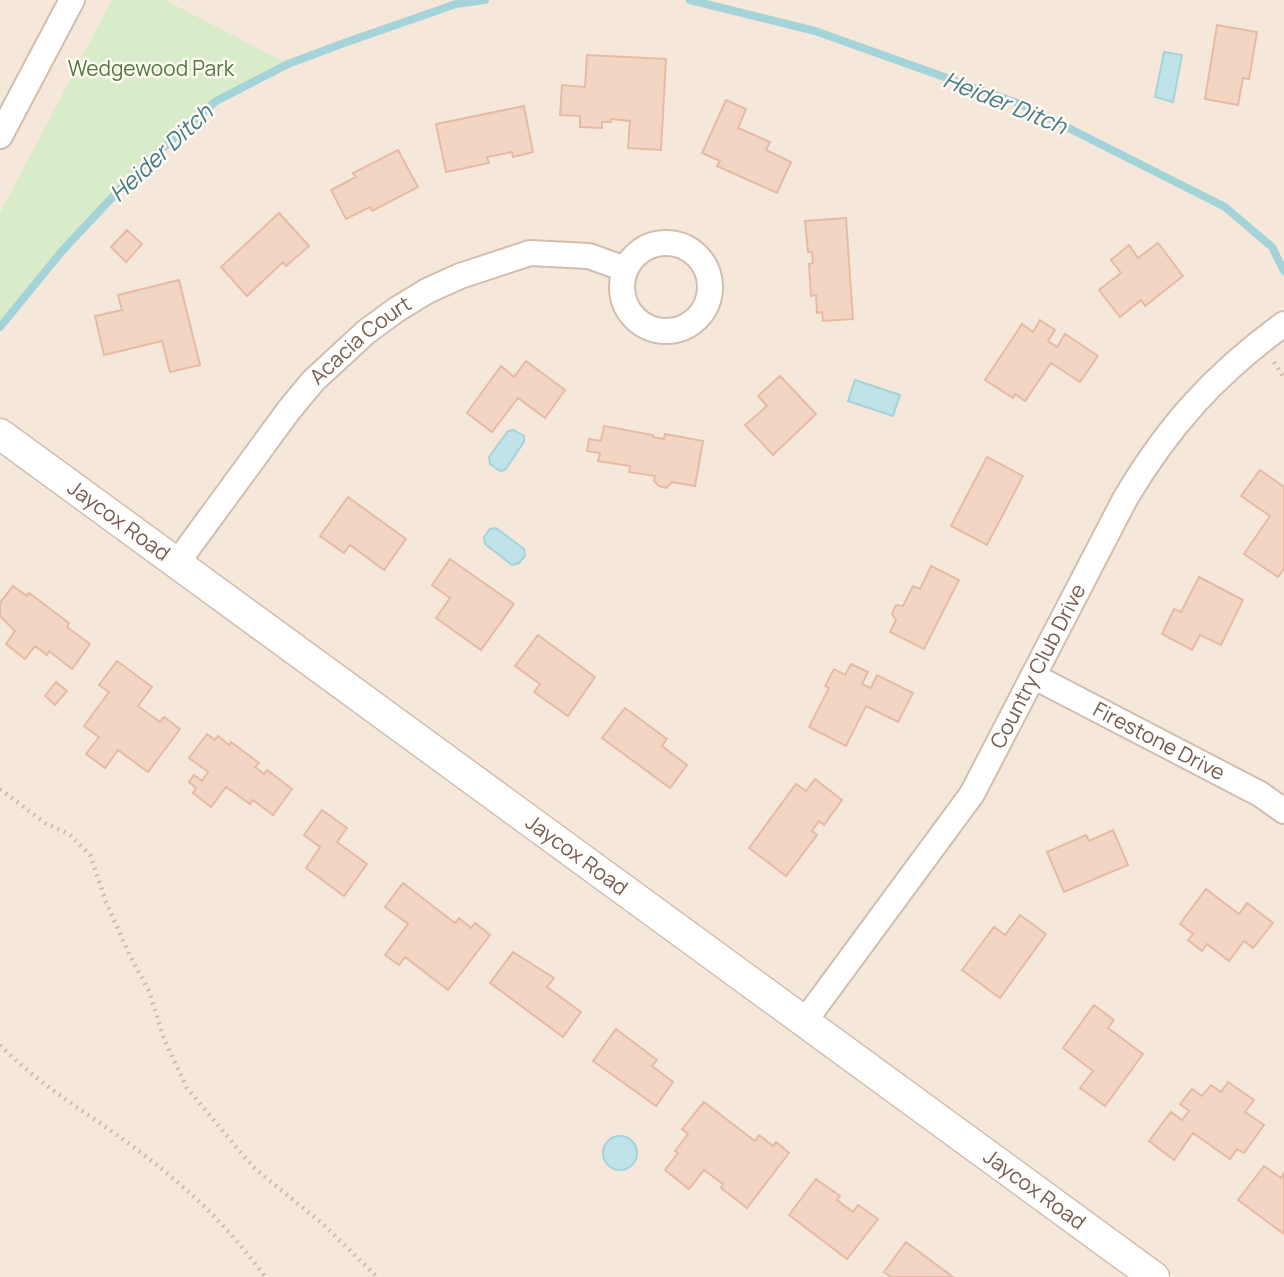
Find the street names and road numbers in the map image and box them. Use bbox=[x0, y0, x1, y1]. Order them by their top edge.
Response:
street label: Acacia Court bbox=[303, 289, 416, 390]
street label: Jaycox Road bbox=[63, 473, 176, 567]
street label: Country Club Drive bbox=[983, 579, 1092, 753]
street label: Firestone Drive bbox=[1089, 695, 1230, 786]
street label: Jaycox Road bbox=[520, 808, 634, 901]
street label: Jaycox Road bbox=[978, 1142, 1092, 1236]

